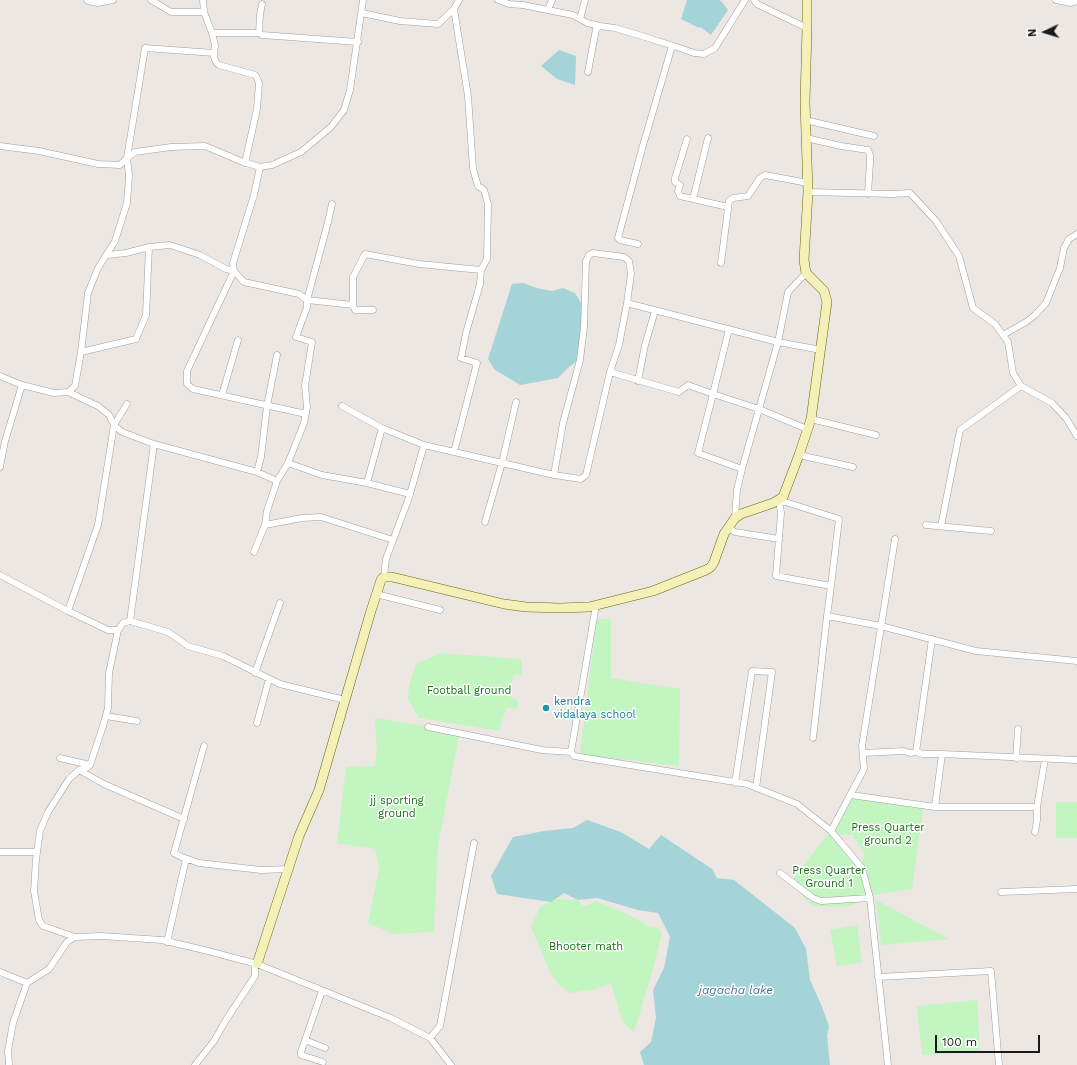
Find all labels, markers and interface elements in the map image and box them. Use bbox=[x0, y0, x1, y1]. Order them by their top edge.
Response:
north arrow bbox=[1025, 12, 1065, 52]
text: N bbox=[1026, 28, 1039, 37]
park label: Football ground bbox=[427, 684, 511, 698]
place label: kendra vidalaya school bbox=[554, 695, 636, 721]
marker: kendra vidalaya school bbox=[541, 703, 551, 713]
park label: jj sporting ground bbox=[370, 794, 424, 820]
park label: Press Quarter ground 2 bbox=[851, 821, 925, 847]
park label: Press Quarter Ground 1 bbox=[792, 864, 866, 890]
park label: Bhooter math bbox=[549, 940, 623, 954]
water label: jagacha lake bbox=[699, 983, 773, 997]
scale bar bbox=[937, 1027, 1042, 1053]
text: 100 m bbox=[942, 1035, 977, 1049]

